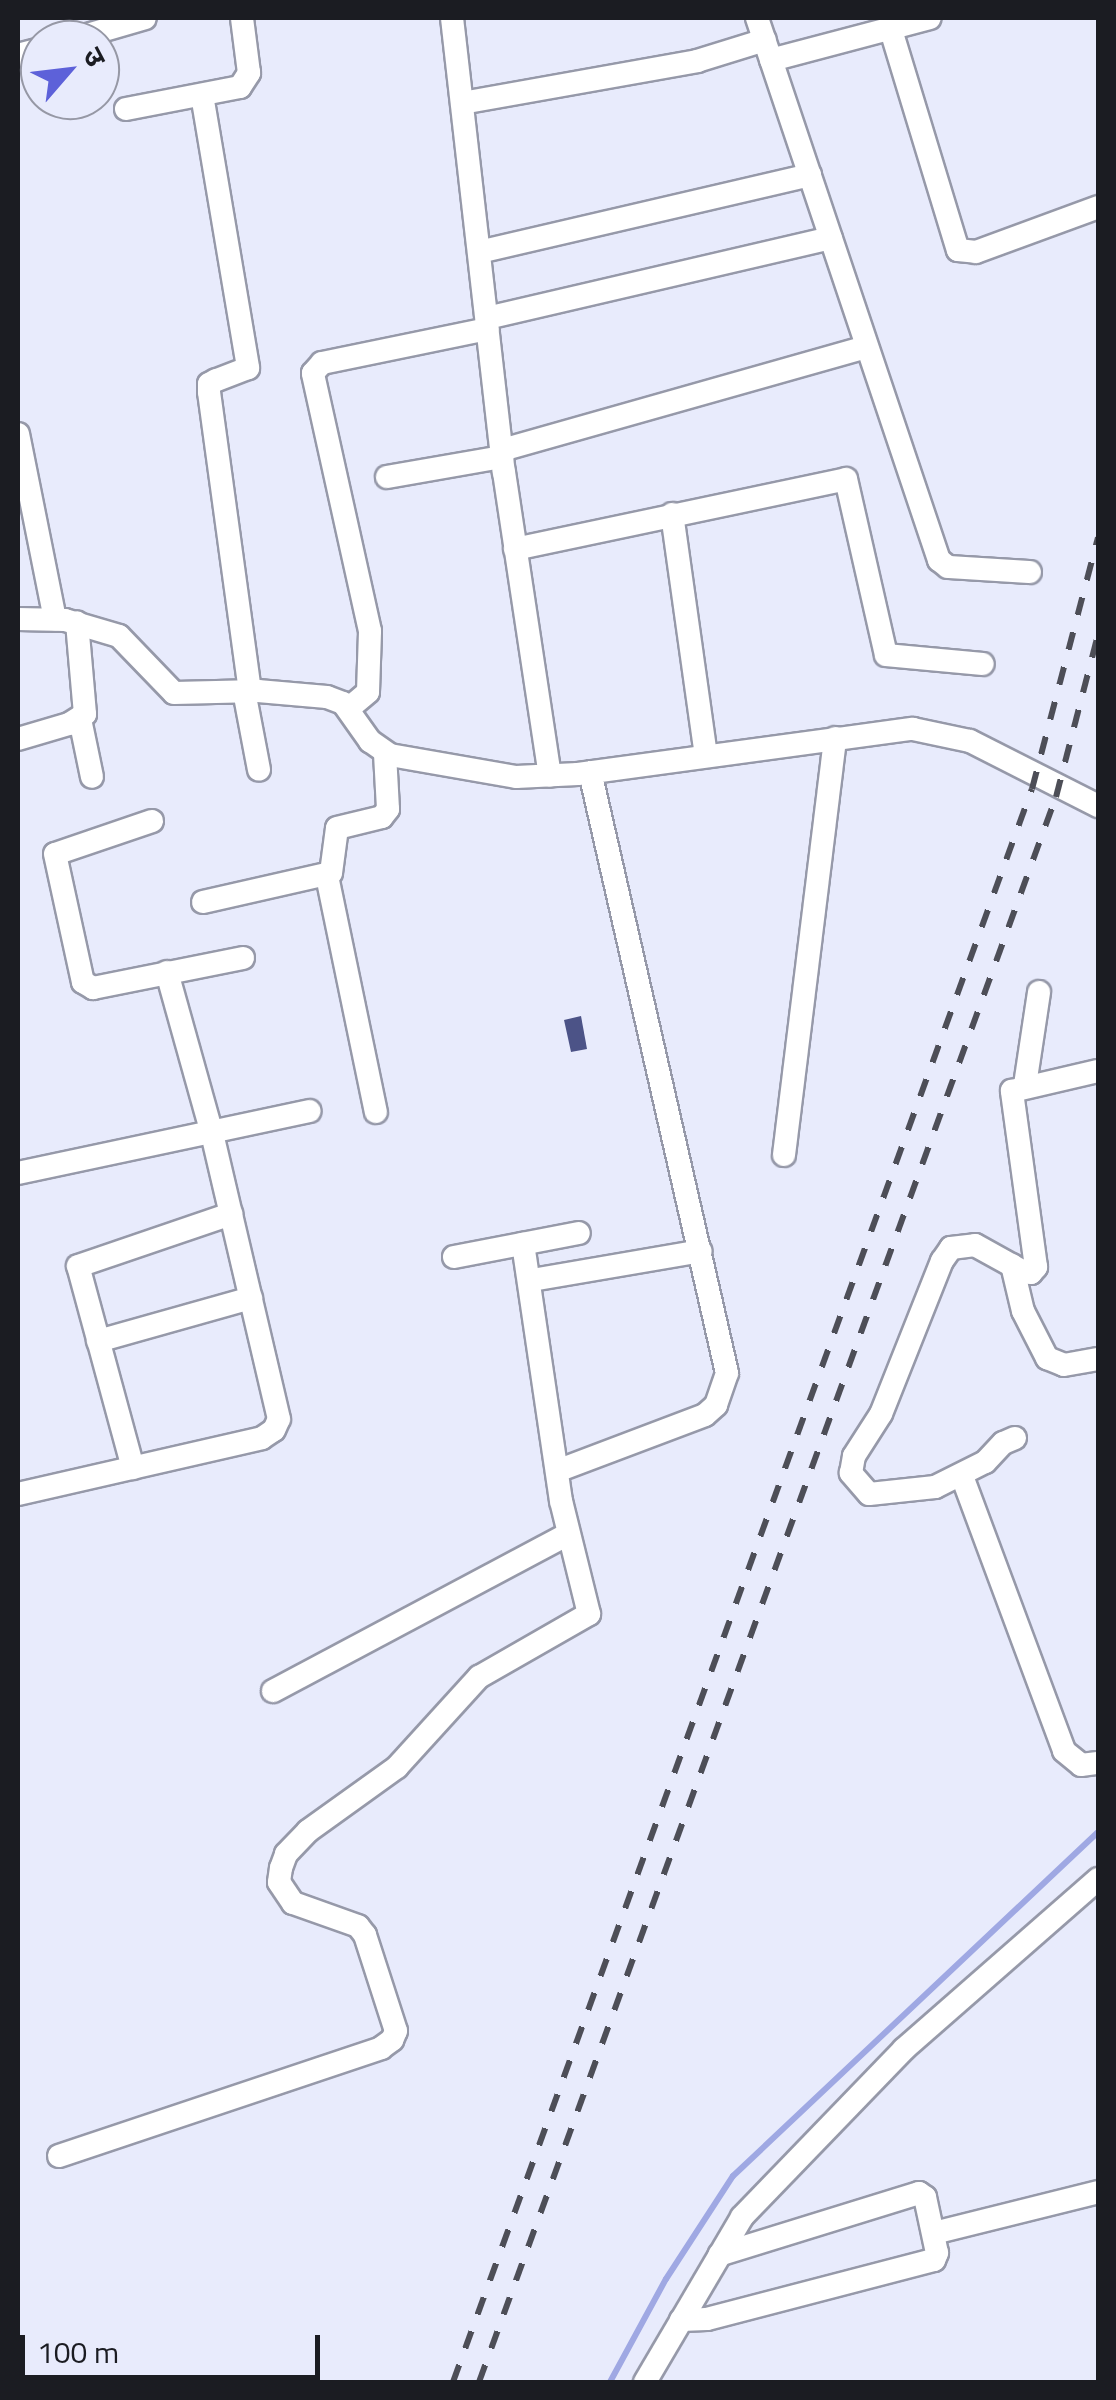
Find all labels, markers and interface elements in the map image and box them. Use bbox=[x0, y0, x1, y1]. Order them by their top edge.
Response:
north arrow bbox=[20, 20, 120, 120]
text: उ bbox=[72, 39, 118, 74]
scale bar bbox=[25, 2315, 325, 2377]
text: 100 m bbox=[37, 2329, 119, 2375]

